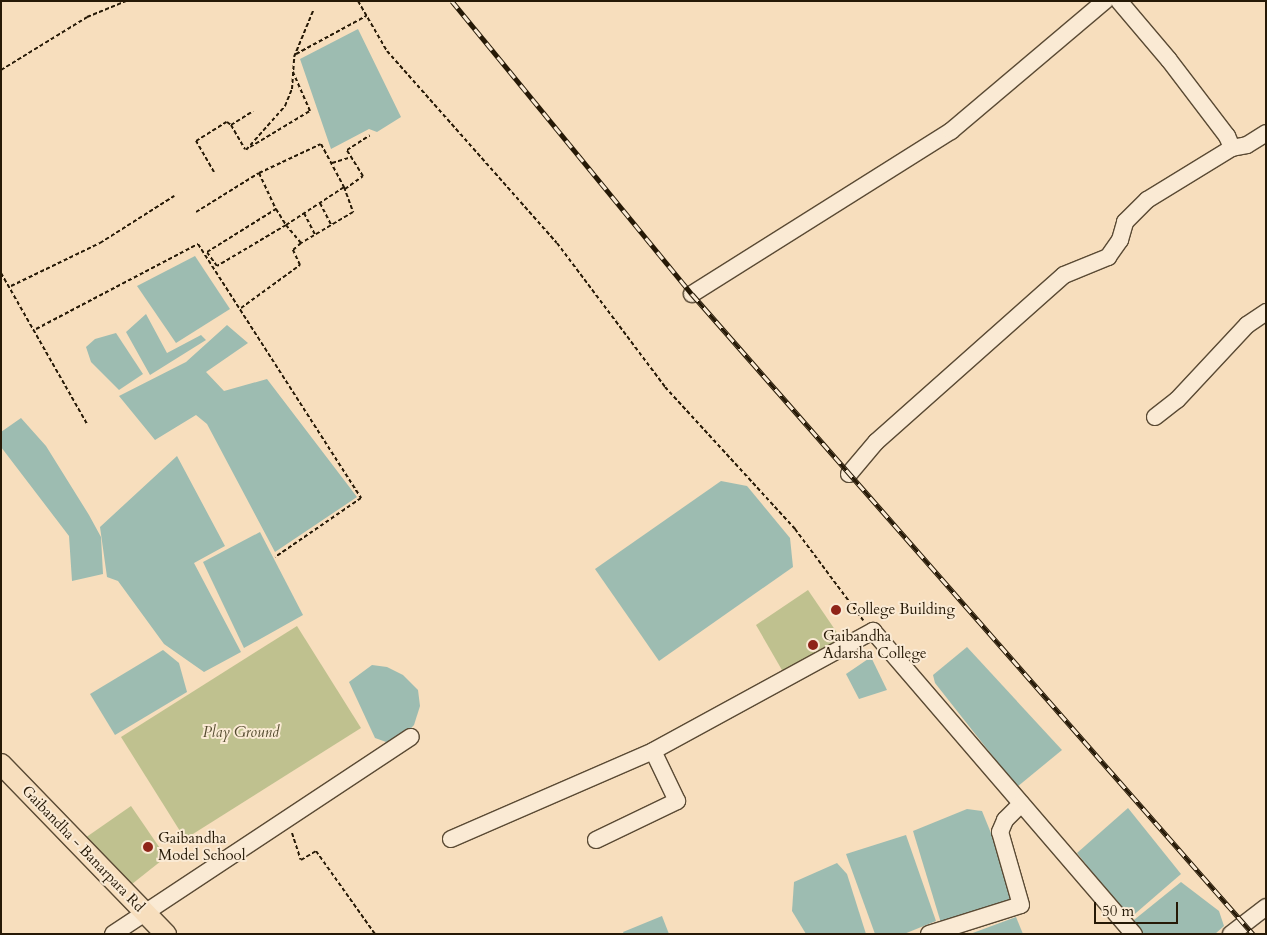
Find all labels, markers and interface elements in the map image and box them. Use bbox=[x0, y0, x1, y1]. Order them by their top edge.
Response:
place label: College Building bbox=[846, 601, 955, 619]
marker: College Building bbox=[830, 604, 842, 616]
place label: Gaibandha Adarsha College bbox=[823, 627, 927, 662]
marker: Gaibandha Adarsha College bbox=[807, 639, 819, 651]
park label: Play Ground bbox=[203, 724, 279, 742]
street label: Gaibandha - Banarpara Rd bbox=[18, 782, 148, 916]
place label: Gaibandha Model School bbox=[158, 829, 245, 864]
marker: Gaibandha Model School bbox=[142, 841, 154, 853]
scale bar bbox=[1097, 892, 1181, 924]
text: 50 m bbox=[1102, 901, 1134, 921]

